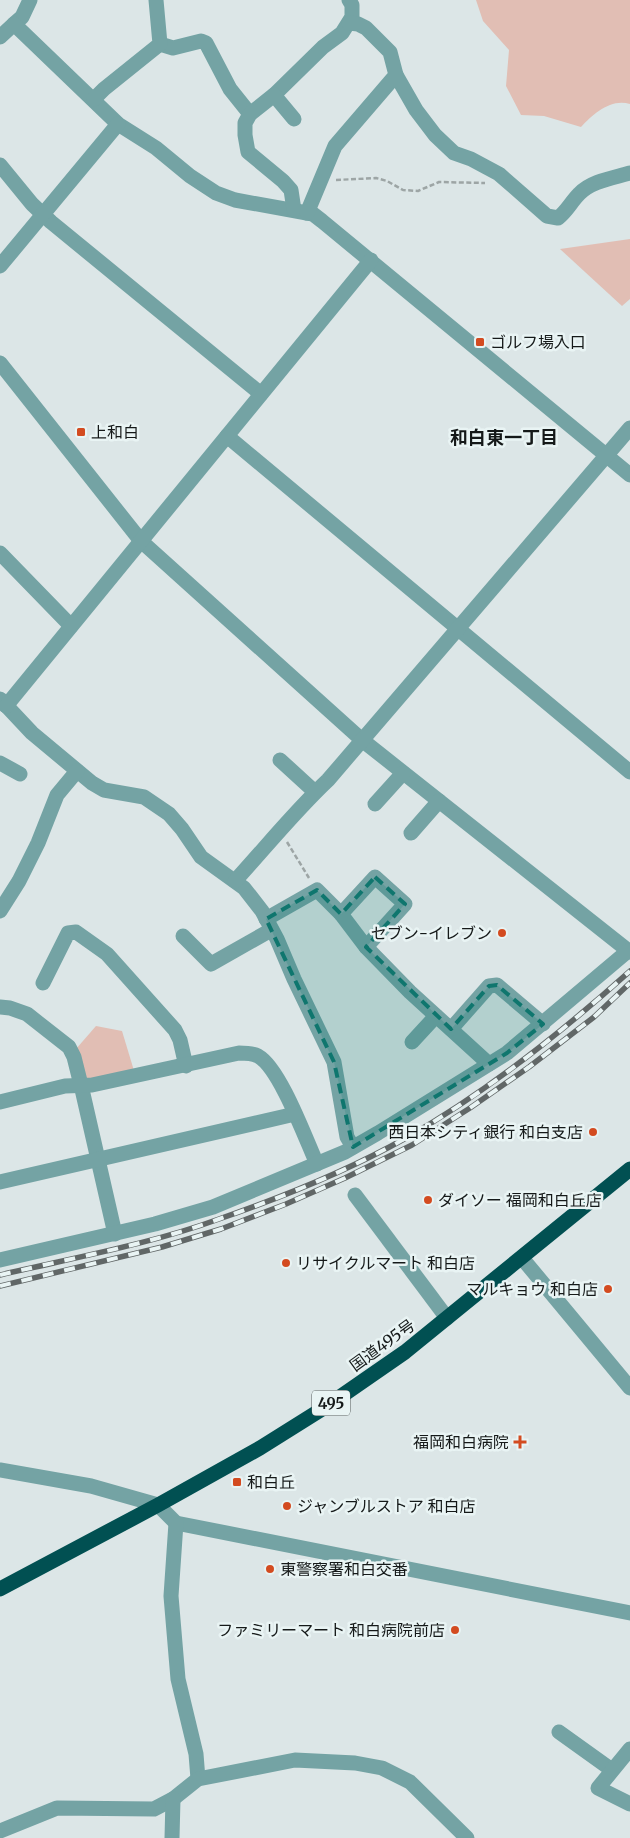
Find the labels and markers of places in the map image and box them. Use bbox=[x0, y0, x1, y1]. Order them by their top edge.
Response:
place label: ゴルフ場入口 bbox=[490, 332, 586, 352]
marker: ゴルフ場入口 bbox=[474, 336, 486, 348]
place label: 上和白 bbox=[91, 422, 139, 442]
marker: 上和白 bbox=[75, 426, 87, 438]
place label: セブン-イレブン bbox=[371, 923, 492, 943]
marker: セブン-イレブン bbox=[496, 927, 508, 939]
place label: 西日本シティ銀行 和白支店 bbox=[388, 1122, 583, 1142]
marker: 西日本シティ銀行 和白支店 bbox=[587, 1126, 599, 1138]
place label: ダイソー 福岡和白丘店 bbox=[438, 1190, 602, 1210]
marker: ダイソー 福岡和白丘店 bbox=[422, 1194, 434, 1206]
place label: リサイクルマート 和白店 bbox=[296, 1253, 475, 1273]
marker: リサイクルマート 和白店 bbox=[280, 1257, 292, 1269]
place label: マルキョウ 和白店 bbox=[466, 1279, 598, 1299]
marker: マルキョウ 和白店 bbox=[602, 1283, 614, 1295]
place label: 福岡和白病院 bbox=[413, 1432, 509, 1452]
marker: 福岡和白病院 bbox=[513, 1435, 527, 1449]
place label: 和白丘 bbox=[247, 1472, 295, 1492]
marker: 和白丘 bbox=[231, 1476, 243, 1488]
place label: ジャンブルストア 和白店 bbox=[297, 1496, 476, 1516]
marker: ジャンブルストア 和白店 bbox=[281, 1500, 293, 1512]
place label: 東警察署和白交番 bbox=[280, 1559, 408, 1579]
marker: 東警察署和白交番 bbox=[264, 1563, 276, 1575]
place label: ファミリーマート 和白病院前店 bbox=[217, 1620, 445, 1640]
marker: ファミリーマート 和白病院前店 bbox=[449, 1624, 461, 1636]

